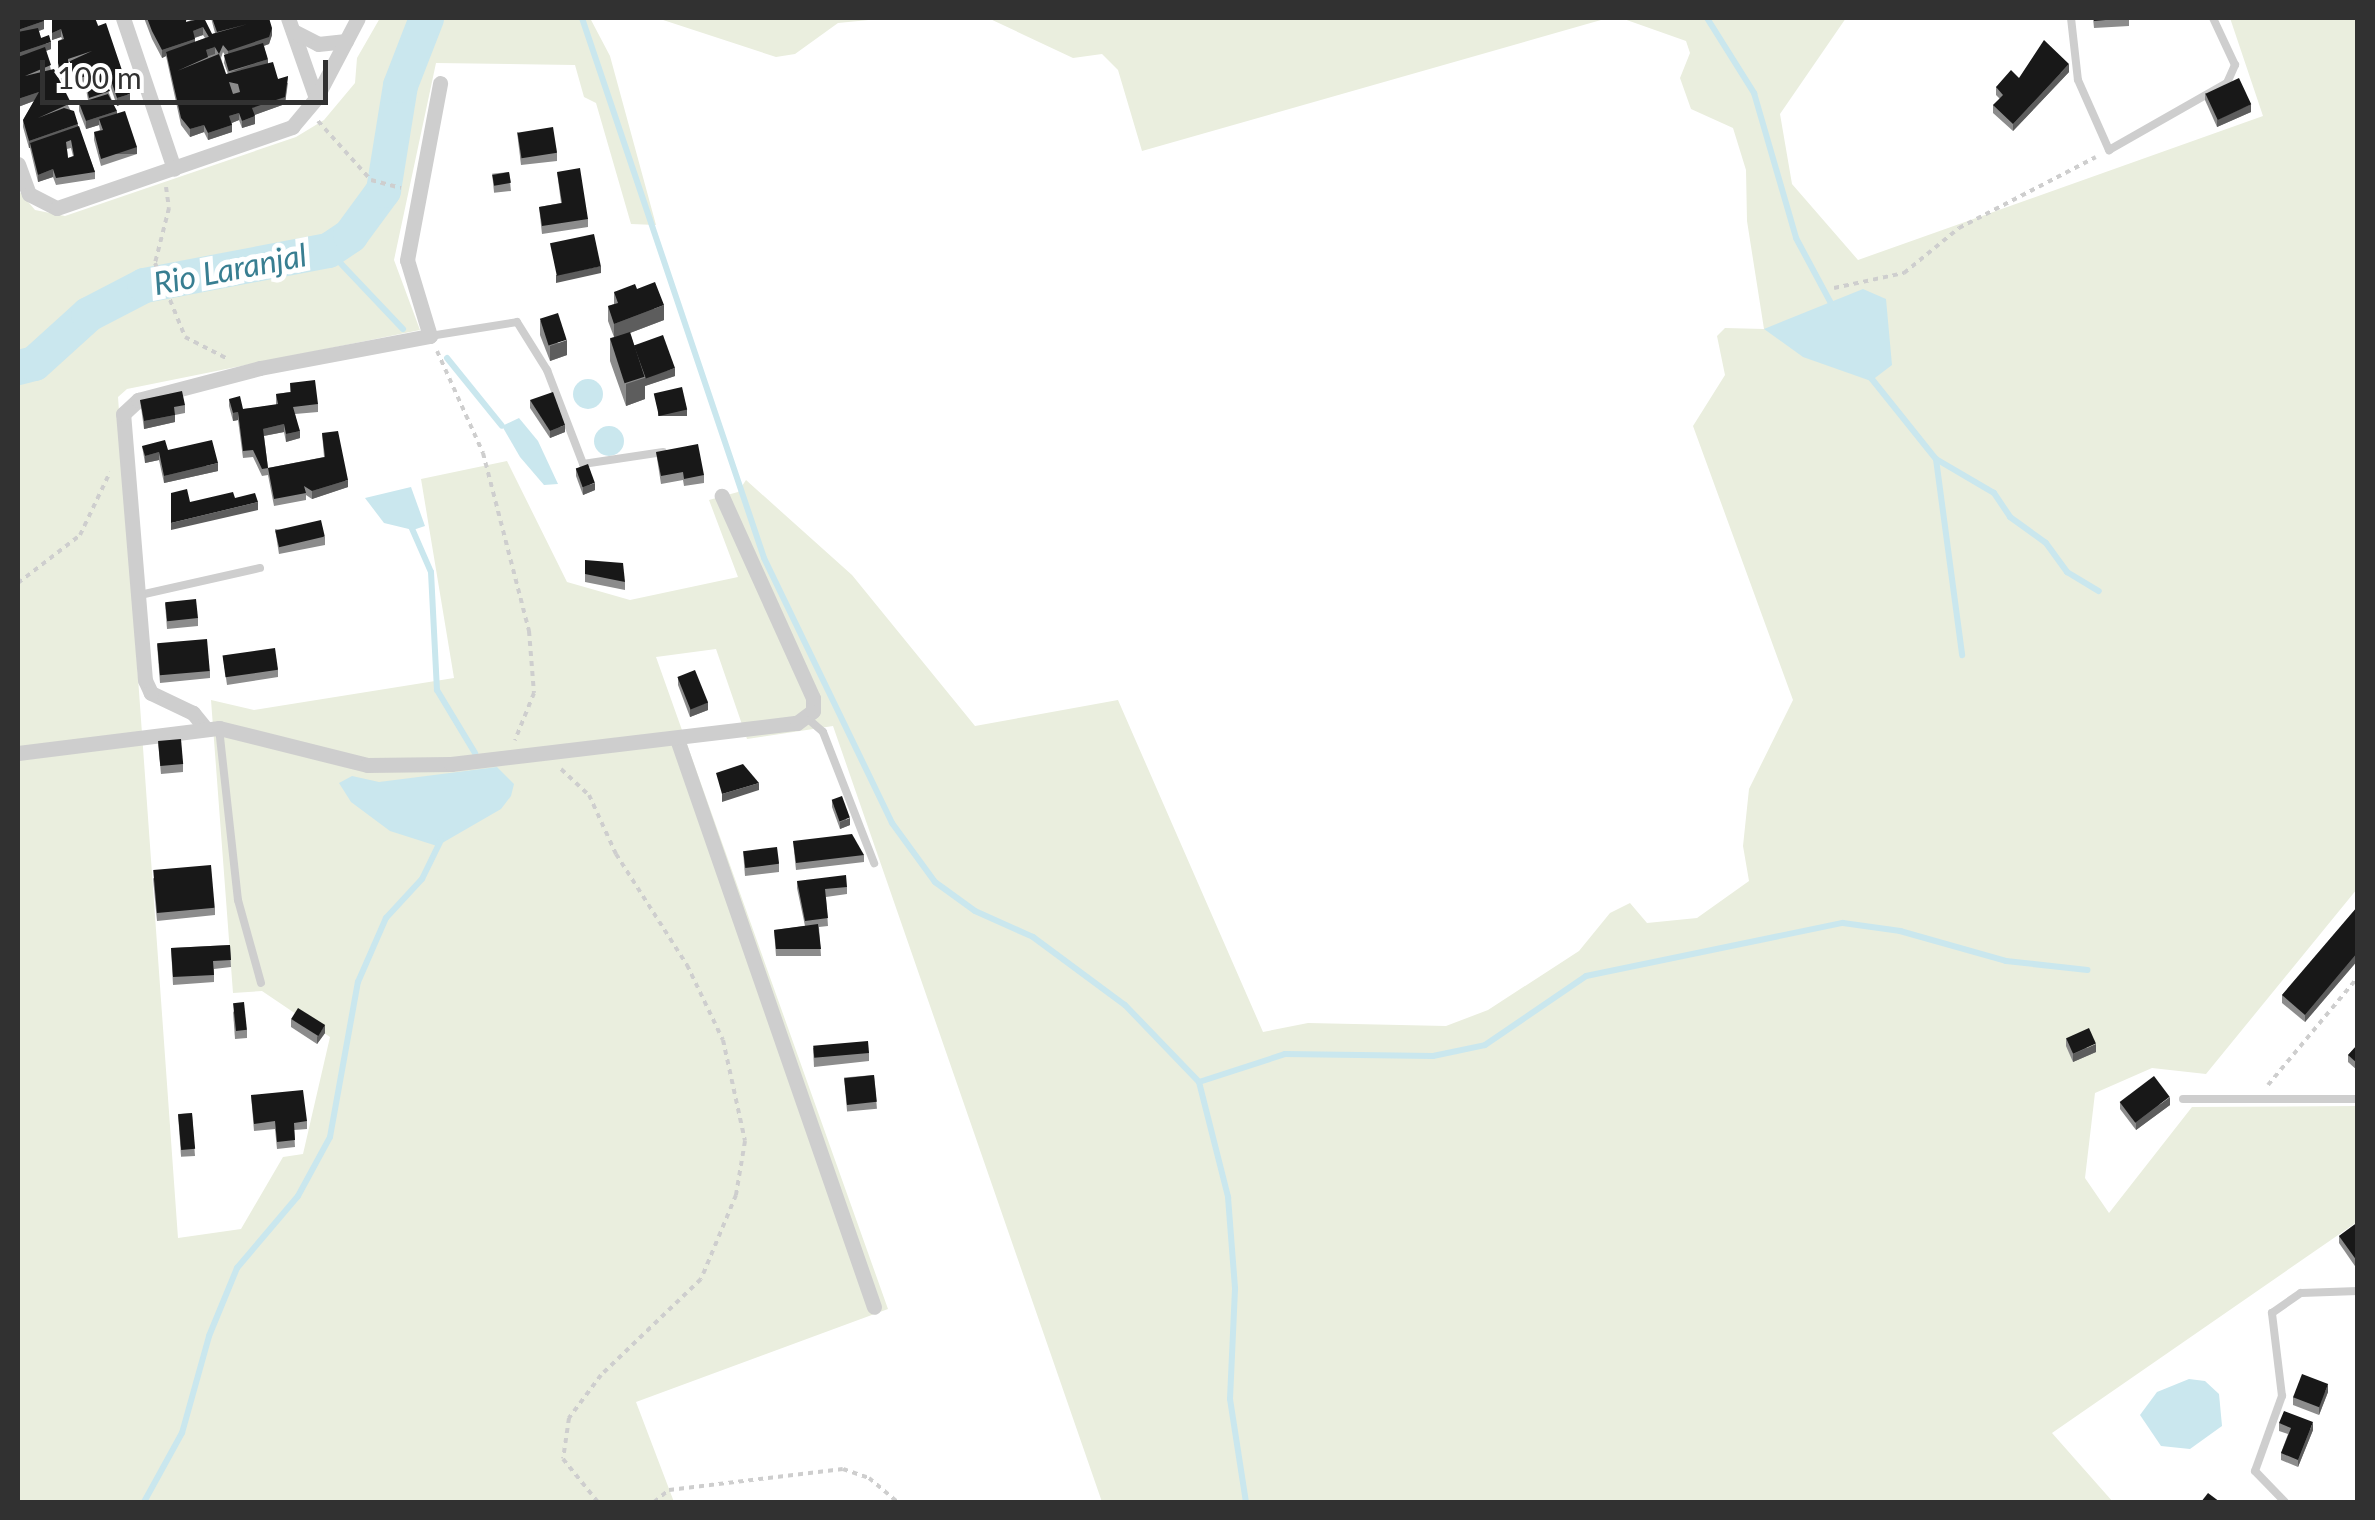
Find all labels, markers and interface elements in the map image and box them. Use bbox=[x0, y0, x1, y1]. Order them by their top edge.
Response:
scale bar bbox=[45, 40, 332, 102]
text: 100 m bbox=[57, 59, 142, 95]
water label: Rio Laranjal bbox=[150, 235, 310, 303]

